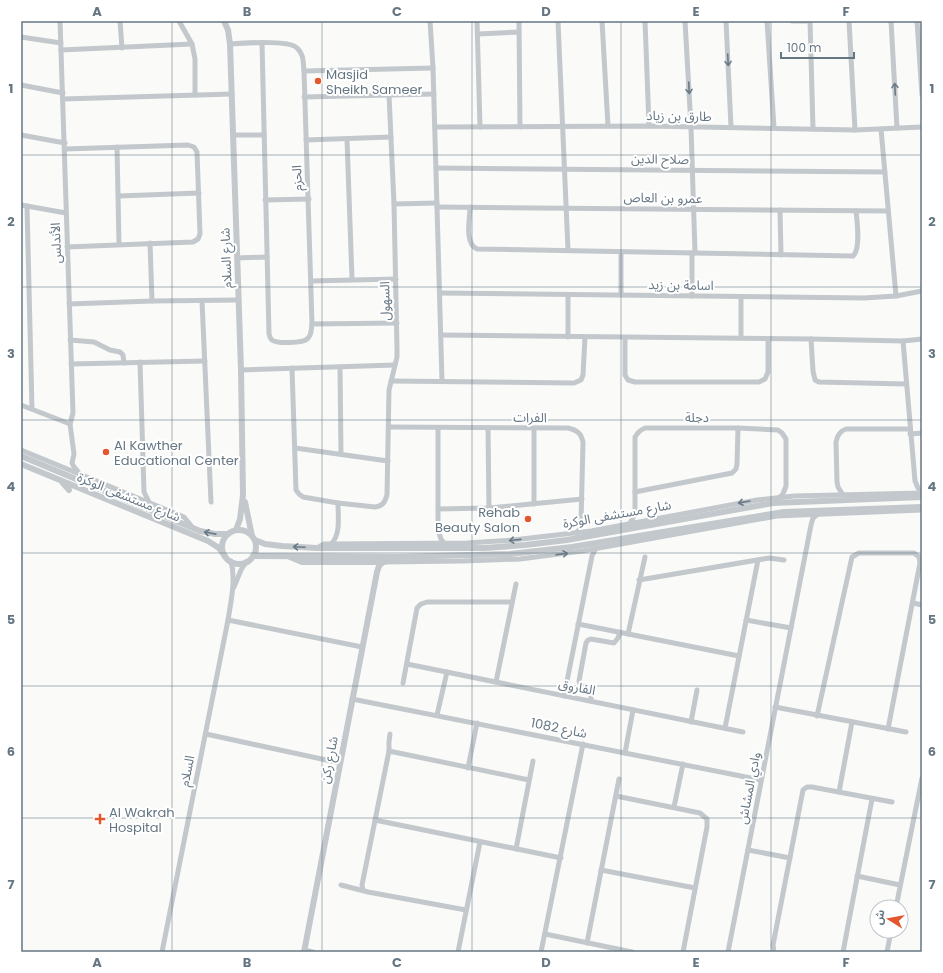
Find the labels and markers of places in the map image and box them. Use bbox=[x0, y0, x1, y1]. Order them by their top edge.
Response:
place label: Masjid Sheikh Sameer bbox=[326, 65, 423, 99]
marker: Masjid Sheikh Sameer bbox=[313, 76, 323, 86]
place label: Al Kawther Educational Center bbox=[114, 436, 239, 470]
marker: Al Kawther Educational Center bbox=[101, 447, 111, 457]
place label: Rehab Beauty Salon bbox=[435, 503, 520, 537]
marker: Rehab Beauty Salon bbox=[523, 514, 533, 524]
place label: Al Wakrah Hospital bbox=[109, 803, 175, 837]
marker: Al Wakrah Hospital bbox=[94, 813, 106, 825]

